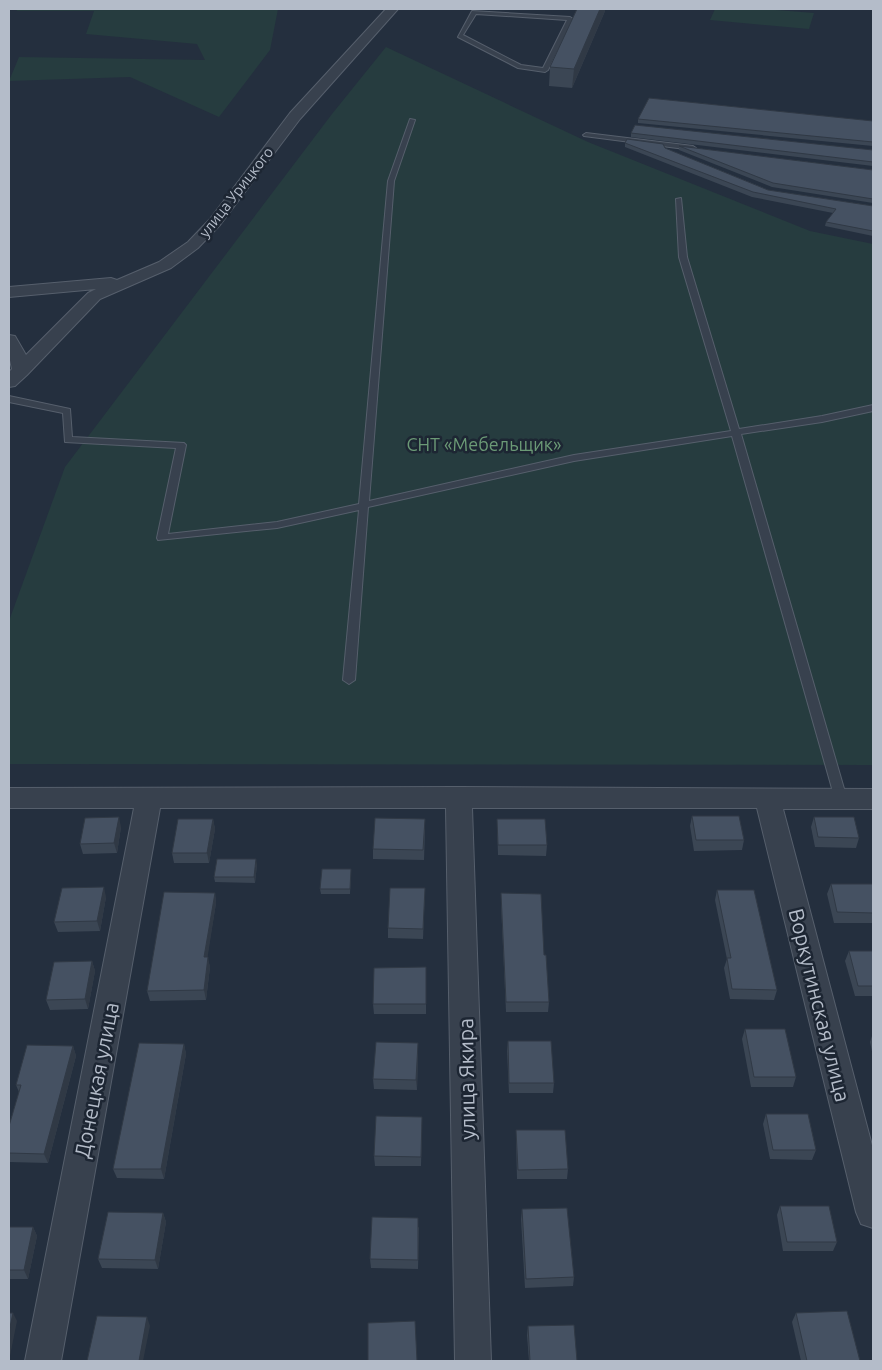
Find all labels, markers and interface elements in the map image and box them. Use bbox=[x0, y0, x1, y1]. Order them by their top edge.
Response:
street label: улица Урицкого bbox=[195, 143, 277, 241]
park label: СНТ «Мебельщик» bbox=[406, 434, 562, 454]
street label: Воркутинская улица bbox=[784, 906, 856, 1104]
street label: Донецкая улица bbox=[69, 1000, 123, 1160]
street label: улица Якира bbox=[453, 1018, 479, 1140]

